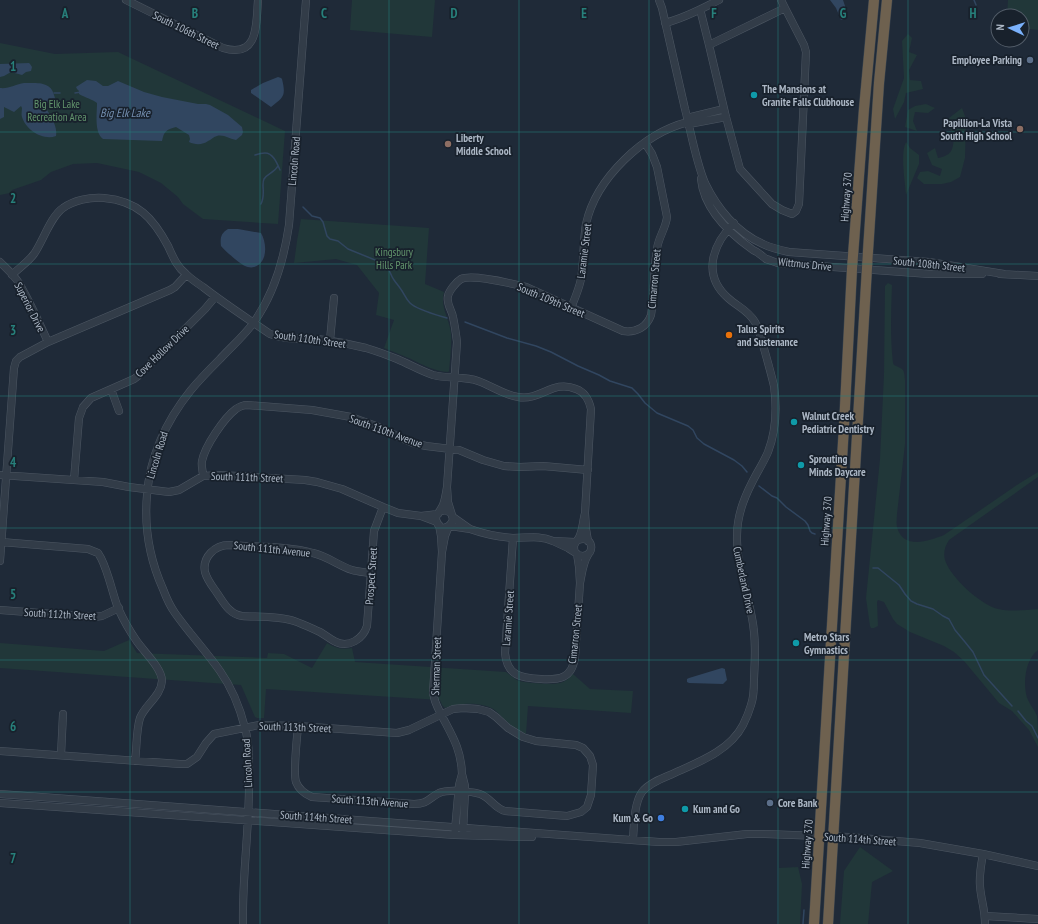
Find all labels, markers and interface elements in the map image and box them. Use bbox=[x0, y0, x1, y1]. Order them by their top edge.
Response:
text: A bbox=[61, 5, 69, 22]
text: B bbox=[192, 5, 198, 22]
text: C bbox=[321, 5, 327, 22]
text: D bbox=[451, 5, 458, 22]
text: E bbox=[581, 5, 587, 22]
text: F bbox=[711, 5, 717, 22]
text: G bbox=[840, 5, 847, 22]
text: H bbox=[970, 5, 977, 22]
street label: South 106th Street bbox=[150, 8, 222, 52]
north arrow bbox=[990, 8, 1030, 48]
text: N bbox=[993, 24, 1007, 31]
place label: Employee Parking bbox=[952, 53, 1022, 67]
marker: Employee Parking bbox=[1025, 55, 1035, 65]
text: 1 bbox=[10, 58, 16, 75]
place label: The Mansions at Granite Falls Clubhouse bbox=[762, 82, 854, 109]
marker: The Mansions at Granite Falls Clubhouse bbox=[749, 90, 759, 100]
park label: Big Elk Lake Recreation Area bbox=[27, 97, 87, 124]
water label: Big Elk Lake bbox=[100, 105, 151, 120]
place label: Papillion-La Vista South High School bbox=[940, 116, 1012, 143]
marker: Papillion-La Vista South High School bbox=[1015, 124, 1025, 134]
place label: Liberty Middle School bbox=[456, 131, 512, 158]
street label: Lincoln Road bbox=[285, 136, 303, 186]
marker: Liberty Middle School bbox=[443, 139, 453, 149]
street label: Highway 370 bbox=[837, 172, 855, 222]
text: 2 bbox=[10, 190, 16, 207]
street label: Laramie Street bbox=[574, 223, 594, 279]
park label: Kingsbury Hills Park bbox=[375, 245, 414, 272]
street label: Cimarron Street bbox=[644, 249, 664, 309]
street label: South 108th Street bbox=[892, 253, 966, 275]
street label: Wittmus Drive bbox=[778, 254, 833, 274]
street label: South 109th Street bbox=[515, 279, 587, 321]
street label: Superior Drive bbox=[11, 280, 49, 335]
street label: Cove Hollow Drive bbox=[132, 321, 192, 380]
text: 3 bbox=[10, 322, 16, 339]
place label: Talus Spirits and Sustenance bbox=[737, 322, 798, 349]
street label: South 110th Street bbox=[273, 327, 347, 351]
marker: Talus Spirits and Sustenance bbox=[724, 330, 734, 340]
place label: Walnut Creek Pediatric Dentistry bbox=[801, 409, 875, 436]
street label: South 110th Avenue bbox=[347, 411, 425, 451]
marker: Walnut Creek Pediatric Dentistry bbox=[789, 417, 799, 427]
street label: Lincoln Road bbox=[143, 429, 171, 480]
place label: Sprouting Minds Daycare bbox=[809, 452, 866, 479]
text: 4 bbox=[10, 454, 17, 471]
marker: Sprouting Minds Daycare bbox=[796, 460, 806, 470]
street label: South 111th Street bbox=[211, 469, 283, 485]
street label: Highway 370 bbox=[817, 496, 835, 546]
street label: South 111th Avenue bbox=[233, 538, 311, 560]
street label: Cumberland Drive bbox=[730, 545, 758, 615]
street label: Prospect Street bbox=[362, 547, 380, 605]
text: 5 bbox=[10, 586, 16, 603]
street label: Laramie Street bbox=[499, 590, 517, 646]
street label: Cimarron Street bbox=[565, 604, 585, 664]
street label: South 112th Street bbox=[24, 605, 96, 623]
place label: Metro Stars Gymnastics bbox=[804, 630, 849, 657]
street label: Sherman Street bbox=[428, 636, 444, 696]
marker: Metro Stars Gymnastics bbox=[791, 638, 801, 648]
text: 6 bbox=[10, 718, 16, 735]
street label: South 113th Street bbox=[259, 719, 331, 735]
street label: Lincoln Road bbox=[239, 738, 255, 788]
street label: South 113th Avenue bbox=[331, 791, 409, 811]
place label: Core Bank bbox=[778, 796, 818, 810]
marker: Core Bank bbox=[765, 798, 775, 808]
place label: Kum and Go bbox=[693, 802, 740, 816]
marker: Kum and Go bbox=[680, 804, 690, 814]
street label: South 114th Street bbox=[279, 807, 353, 827]
place label: Kum & Go bbox=[613, 811, 653, 825]
marker: Kum & Go bbox=[656, 813, 666, 823]
street label: Highway 370 bbox=[798, 819, 816, 869]
street label: South 114th Street bbox=[823, 829, 897, 849]
text: 7 bbox=[10, 850, 16, 867]

